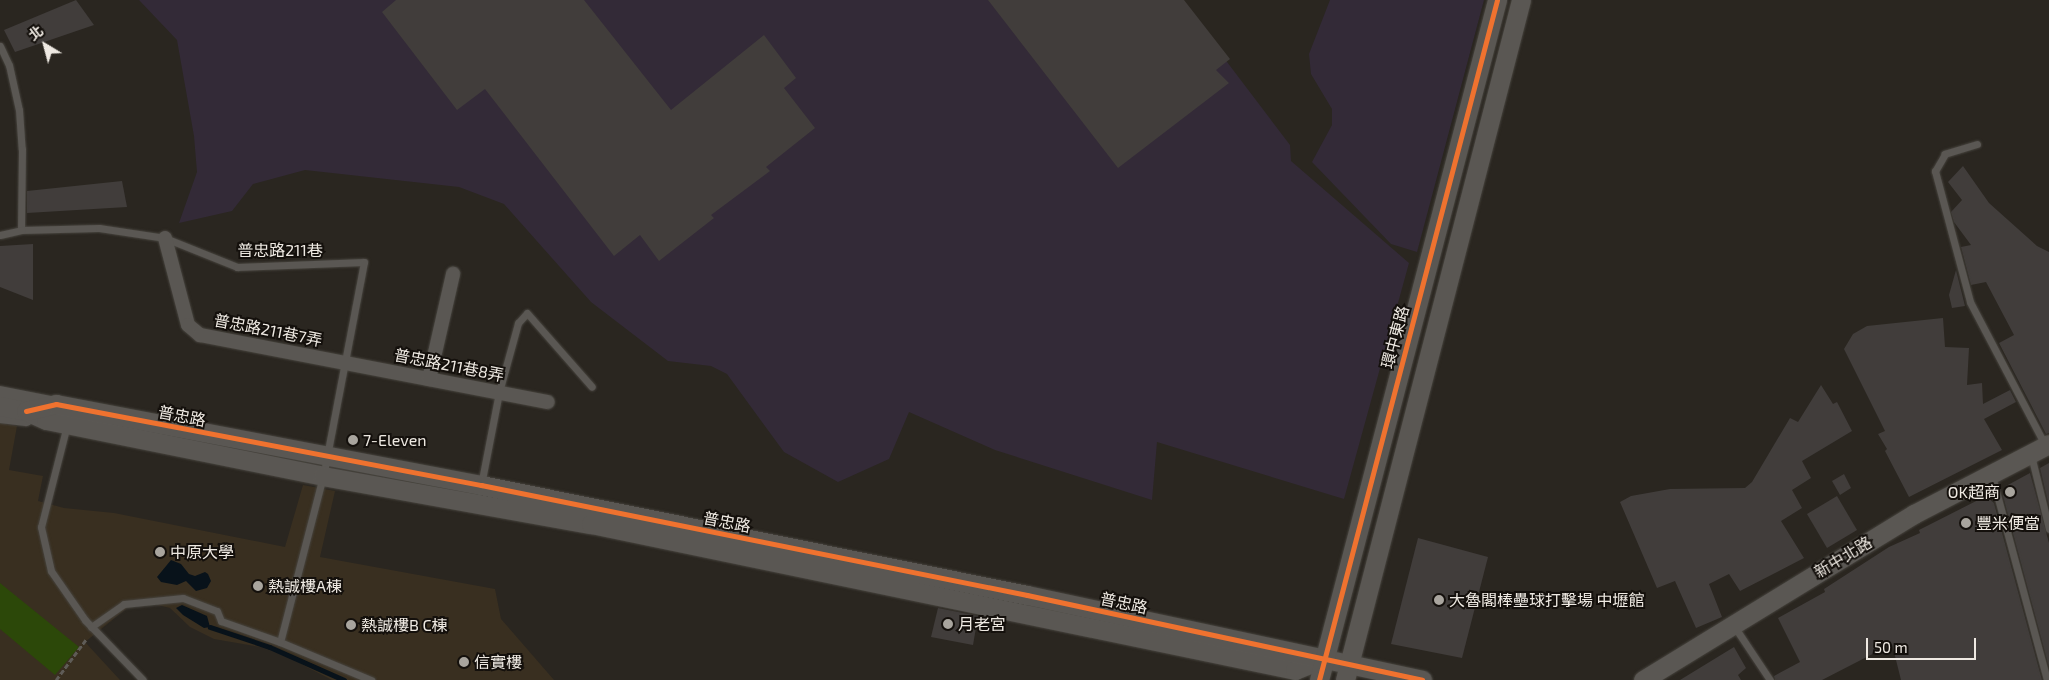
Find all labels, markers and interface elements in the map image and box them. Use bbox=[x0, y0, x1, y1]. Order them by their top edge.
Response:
north arrow bbox=[20, 20, 70, 70]
text: 北 bbox=[25, 22, 46, 44]
street label: 普忠路211巷 bbox=[237, 240, 323, 260]
street label: 環中東路 bbox=[1377, 304, 1413, 370]
street label: 普忠路211巷7弄 bbox=[212, 310, 324, 350]
street label: 普忠路211巷8弄 bbox=[392, 345, 506, 385]
street label: 普忠路 bbox=[157, 402, 207, 430]
place label: 7-Eleven bbox=[363, 430, 427, 450]
marker: 7-Eleven bbox=[347, 434, 359, 446]
place label: OK超商 bbox=[1948, 482, 2000, 502]
marker: OK超商 bbox=[2004, 486, 2016, 498]
street label: 普忠路 bbox=[702, 508, 752, 536]
place label: 豐米便當 bbox=[1976, 513, 2040, 533]
marker: 豐米便當 bbox=[1960, 517, 1972, 529]
street label: 新中北路 bbox=[1811, 532, 1875, 582]
place label: 中原大學 bbox=[170, 542, 234, 562]
marker: 中原大學 bbox=[154, 546, 166, 558]
place label: 熱誠樓A棟 bbox=[268, 576, 342, 596]
marker: 熱誠樓A棟 bbox=[252, 580, 264, 592]
street label: 普忠路 bbox=[1099, 589, 1149, 617]
place label: 大魯閣棒壘球打擊場 中壢館 bbox=[1449, 590, 1645, 610]
marker: 大魯閣棒壘球打擊場 中壢館 bbox=[1433, 594, 1445, 606]
place label: 月老宮 bbox=[958, 614, 1006, 634]
place label: 熱誠樓B C棟 bbox=[361, 615, 448, 635]
marker: 月老宮 bbox=[942, 618, 954, 630]
marker: 熱誠樓B C棟 bbox=[345, 619, 357, 631]
scale bar bbox=[1869, 628, 1979, 660]
text: 50 m bbox=[1874, 638, 1908, 656]
place label: 信實樓 bbox=[474, 652, 522, 672]
marker: 信實樓 bbox=[458, 656, 470, 668]

